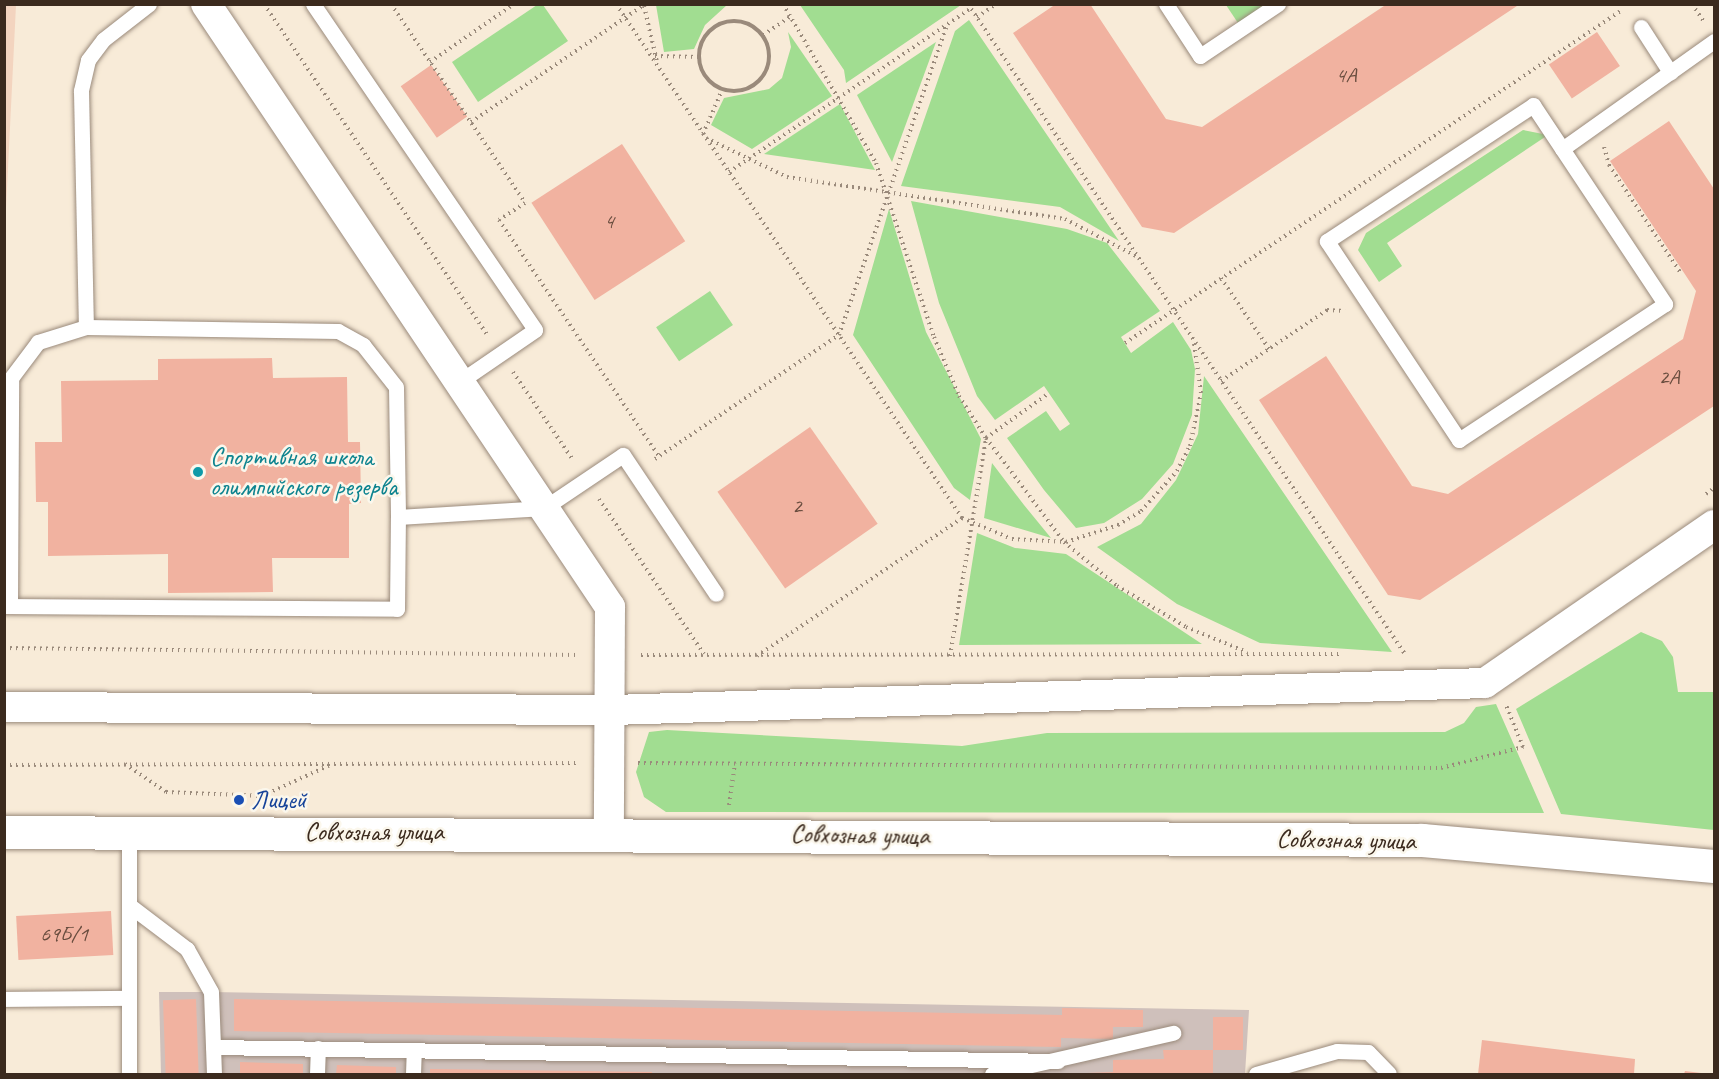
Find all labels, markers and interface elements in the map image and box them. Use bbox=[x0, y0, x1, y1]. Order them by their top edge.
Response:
house number: 4А bbox=[1336, 63, 1356, 89]
house number: 4 bbox=[604, 209, 614, 235]
house number: 2А bbox=[1659, 365, 1679, 391]
place label: Спортивная школа олимпийского резерва bbox=[210, 441, 398, 502]
marker: Спортивная школа олимпийского резерва bbox=[191, 465, 205, 479]
house number: 2 bbox=[792, 494, 802, 520]
place label: Лицей bbox=[251, 784, 306, 816]
marker: Лицей bbox=[232, 793, 246, 807]
street label: Совхозная улица bbox=[303, 816, 445, 848]
street label: Совхозная улица bbox=[789, 818, 931, 852]
street label: Совхозная улица bbox=[1275, 823, 1417, 857]
house number: 69Б/1 bbox=[40, 922, 88, 948]

